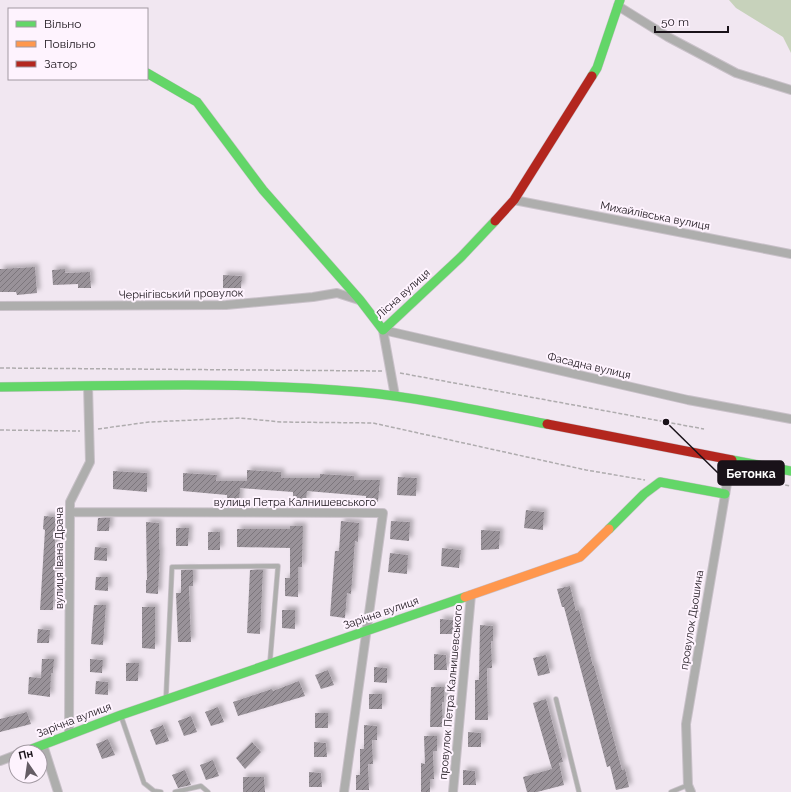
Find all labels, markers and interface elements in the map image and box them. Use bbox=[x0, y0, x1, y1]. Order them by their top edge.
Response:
legend bbox=[8, 8, 148, 80]
scale bar bbox=[655, 8, 728, 34]
text: 50 m bbox=[661, 15, 689, 29]
text: Вільно bbox=[44, 17, 81, 31]
text: Повільно bbox=[44, 37, 96, 51]
text: Затор bbox=[44, 57, 77, 71]
street label: Михайлівська вулиця bbox=[599, 199, 711, 233]
street label: Лісна вулиця bbox=[373, 266, 433, 322]
street label: Чернігівський провулок bbox=[118, 286, 244, 302]
street label: Фасадна вулиця bbox=[546, 350, 632, 382]
callout: Бетонка bbox=[718, 461, 784, 485]
text: Бетонка bbox=[726, 467, 776, 481]
street label: вулиця Петра Калнишевського bbox=[214, 496, 377, 509]
street label: вулиця Івана Драча bbox=[53, 507, 66, 609]
street label: провулок Дьошина bbox=[678, 569, 706, 671]
street label: Зарічна вулиця bbox=[342, 594, 420, 632]
street label: провулок Петра Калнишевського bbox=[437, 604, 465, 780]
street label: Зарічна вулиця bbox=[35, 700, 113, 740]
north arrow bbox=[8, 744, 48, 784]
text: Пн bbox=[17, 747, 34, 763]

